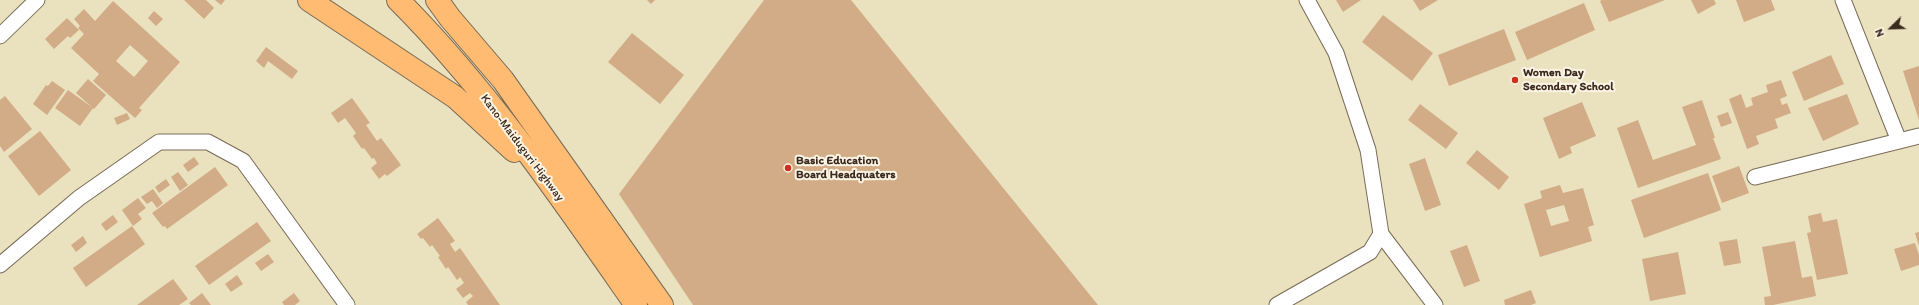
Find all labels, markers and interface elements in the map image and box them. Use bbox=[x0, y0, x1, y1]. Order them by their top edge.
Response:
north arrow bbox=[1871, 8, 1911, 48]
text: N bbox=[1872, 27, 1887, 39]
place label: Women Day Secondary School bbox=[1523, 66, 1614, 94]
marker: Women Day Secondary School bbox=[1510, 75, 1520, 85]
street label: Kano-Maiduguri Highway bbox=[477, 92, 567, 204]
place label: Basic Education Board Headquaters bbox=[796, 154, 896, 182]
marker: Basic Education Board Headquaters bbox=[783, 163, 793, 173]

